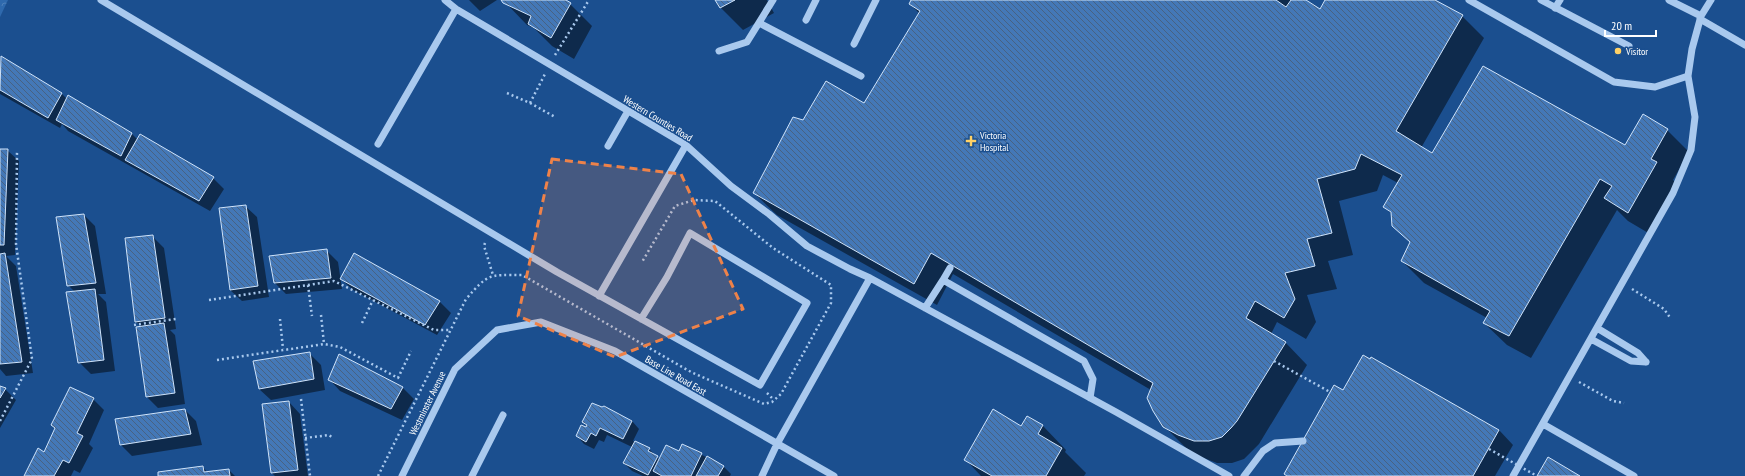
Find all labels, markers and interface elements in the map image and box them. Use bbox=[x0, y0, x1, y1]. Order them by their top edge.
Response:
scale bar bbox=[1605, 12, 1656, 38]
text: 20 m bbox=[1611, 18, 1632, 33]
place label: Visitor bbox=[1625, 45, 1648, 58]
marker: Visitor bbox=[1613, 46, 1623, 56]
street label: Western Counties Road bbox=[621, 93, 695, 144]
place label: Victoria Hospital bbox=[979, 129, 1009, 154]
marker: Victoria Hospital bbox=[965, 135, 977, 147]
street label: Base Line Road East bbox=[643, 353, 709, 398]
street label: Westminster Avenue bbox=[406, 369, 449, 437]

